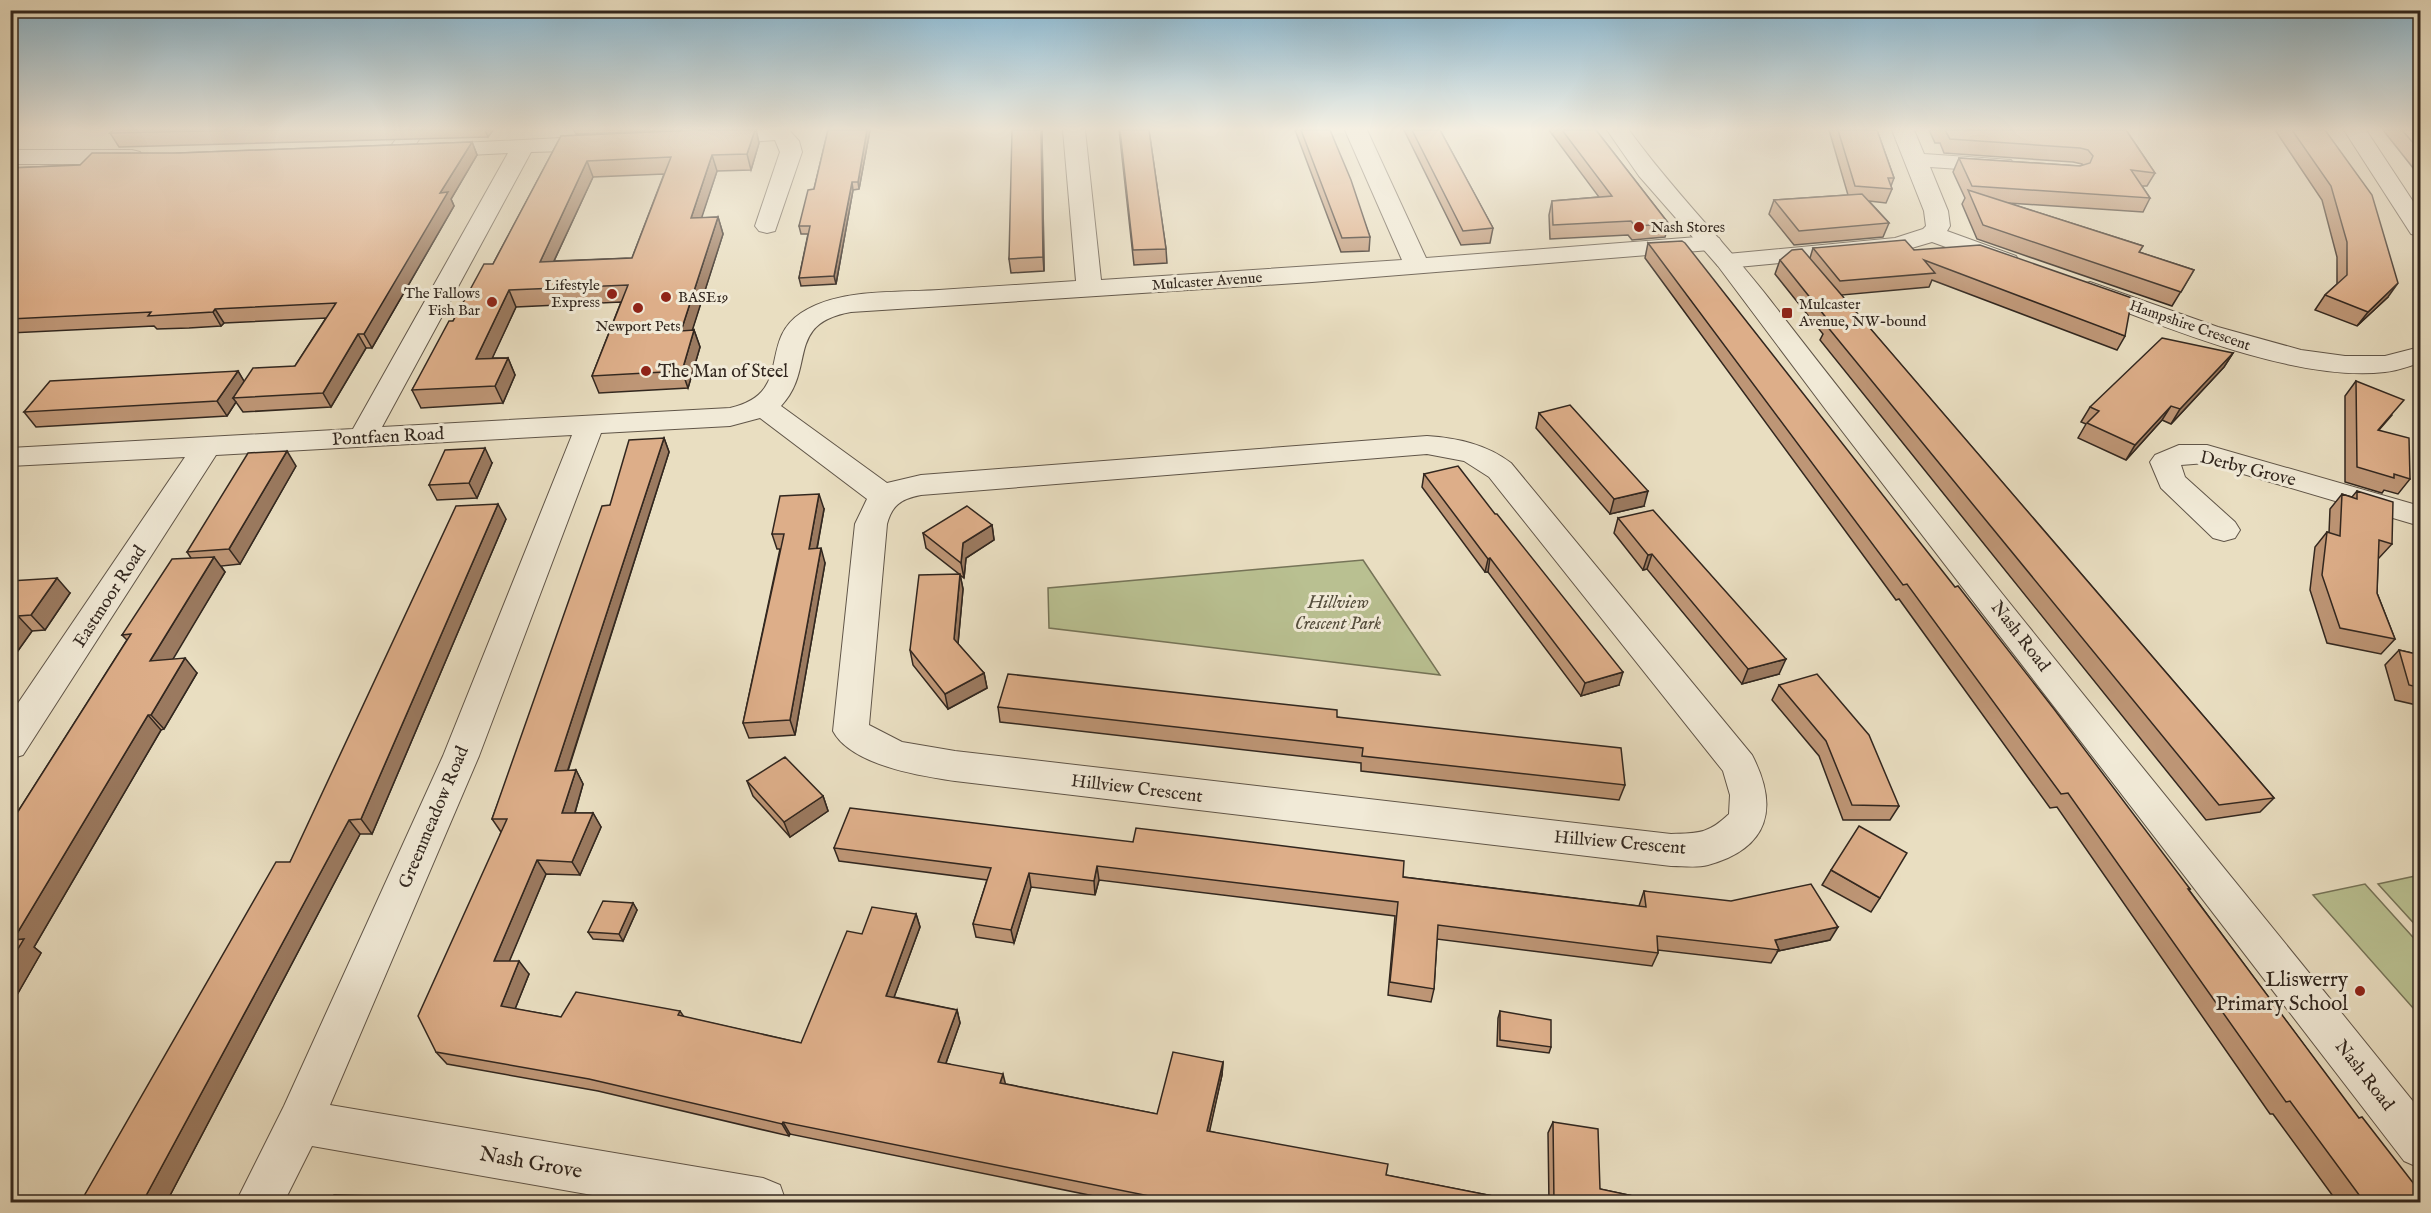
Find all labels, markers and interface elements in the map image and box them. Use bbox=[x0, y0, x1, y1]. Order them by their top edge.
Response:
place label: Nash Stores bbox=[1651, 218, 1725, 237]
marker: Nash Stores bbox=[1632, 220, 1646, 234]
street label: Mulcaster Avenue bbox=[1151, 268, 1263, 295]
place label: Lifestyle Express bbox=[544, 276, 600, 312]
place label: The Fallows Fish Bar bbox=[404, 284, 480, 320]
marker: Lifestyle Express bbox=[605, 287, 619, 301]
place label: BASE19 bbox=[678, 288, 728, 307]
marker: BASE19 bbox=[659, 290, 673, 304]
marker: The Fallows Fish Bar bbox=[485, 295, 499, 309]
place label: Mulcaster Avenue, NW-bound bbox=[1798, 295, 1927, 331]
street label: Hampshire Crescent bbox=[2127, 296, 2253, 355]
marker: Newport Pets bbox=[631, 301, 645, 315]
marker: Mulcaster Avenue, NW-bound bbox=[1780, 306, 1794, 320]
place label: Newport Pets bbox=[595, 317, 681, 336]
place label: The Man of Steel bbox=[658, 361, 788, 384]
marker: The Man of Steel bbox=[639, 364, 653, 378]
street label: Pontfaen Road bbox=[331, 423, 445, 452]
street label: Derby Grove bbox=[2197, 446, 2298, 492]
street label: Eastmoor Road bbox=[69, 541, 152, 652]
park label: Hillview Crescent Park bbox=[1295, 592, 1381, 636]
street label: Nash Road bbox=[1985, 597, 2055, 677]
street label: Greenmeadow Road bbox=[394, 743, 475, 892]
street label: Hillview Crescent bbox=[1070, 770, 1204, 809]
street label: Hillview Crescent bbox=[1553, 826, 1687, 861]
place label: Lliswerry Primary School bbox=[2215, 967, 2349, 1018]
marker: Lliswerry Primary School bbox=[2353, 984, 2367, 998]
street label: Nash Road bbox=[2329, 1036, 2399, 1116]
street label: Nash Grove bbox=[477, 1141, 585, 1186]

